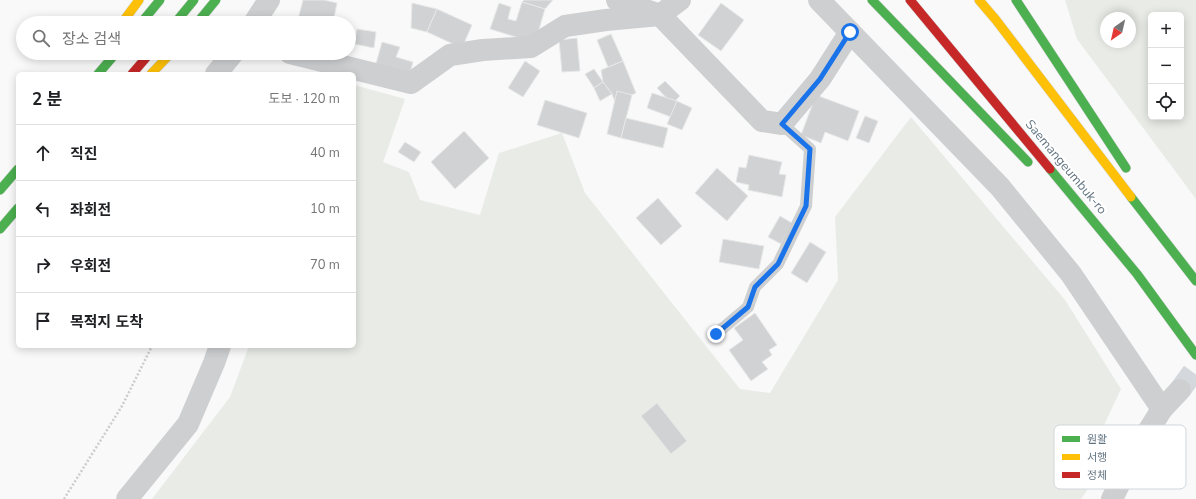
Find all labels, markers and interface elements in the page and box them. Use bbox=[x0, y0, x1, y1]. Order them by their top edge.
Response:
north arrow bbox=[1100, 12, 1136, 48]
map controls bbox=[1148, 12, 1184, 120]
button: + bbox=[1148, 12, 1184, 48]
search box bbox=[16, 16, 356, 60]
route start bbox=[841, 23, 859, 41]
icon: search bbox=[30, 27, 52, 49]
text: 장소 검색 bbox=[62, 29, 121, 49]
button: − bbox=[1148, 48, 1184, 84]
button: locate bbox=[1148, 84, 1184, 120]
text: 2 분 bbox=[32, 88, 62, 111]
text: 도보 · 120 m bbox=[269, 90, 340, 108]
street label: Saemangeumbuk-ro bbox=[1021, 116, 1111, 218]
icon: ahead bbox=[32, 142, 54, 164]
text: 직진 bbox=[70, 144, 98, 164]
text: 40 m bbox=[310, 144, 340, 162]
icon: left bbox=[32, 198, 54, 220]
text: 좌회전 bbox=[70, 200, 111, 220]
text: 10 m bbox=[310, 200, 340, 218]
icon: right bbox=[32, 254, 54, 276]
text: 우회전 bbox=[70, 256, 111, 276]
text: 70 m bbox=[310, 256, 340, 274]
icon: arrive bbox=[32, 310, 54, 332]
text: 목적지 도착 bbox=[70, 312, 143, 332]
route end bbox=[707, 325, 725, 343]
legend bbox=[1054, 425, 1186, 489]
text: 원활 bbox=[1087, 432, 1107, 447]
text: 서행 bbox=[1087, 450, 1107, 465]
text: 정체 bbox=[1087, 468, 1107, 483]

